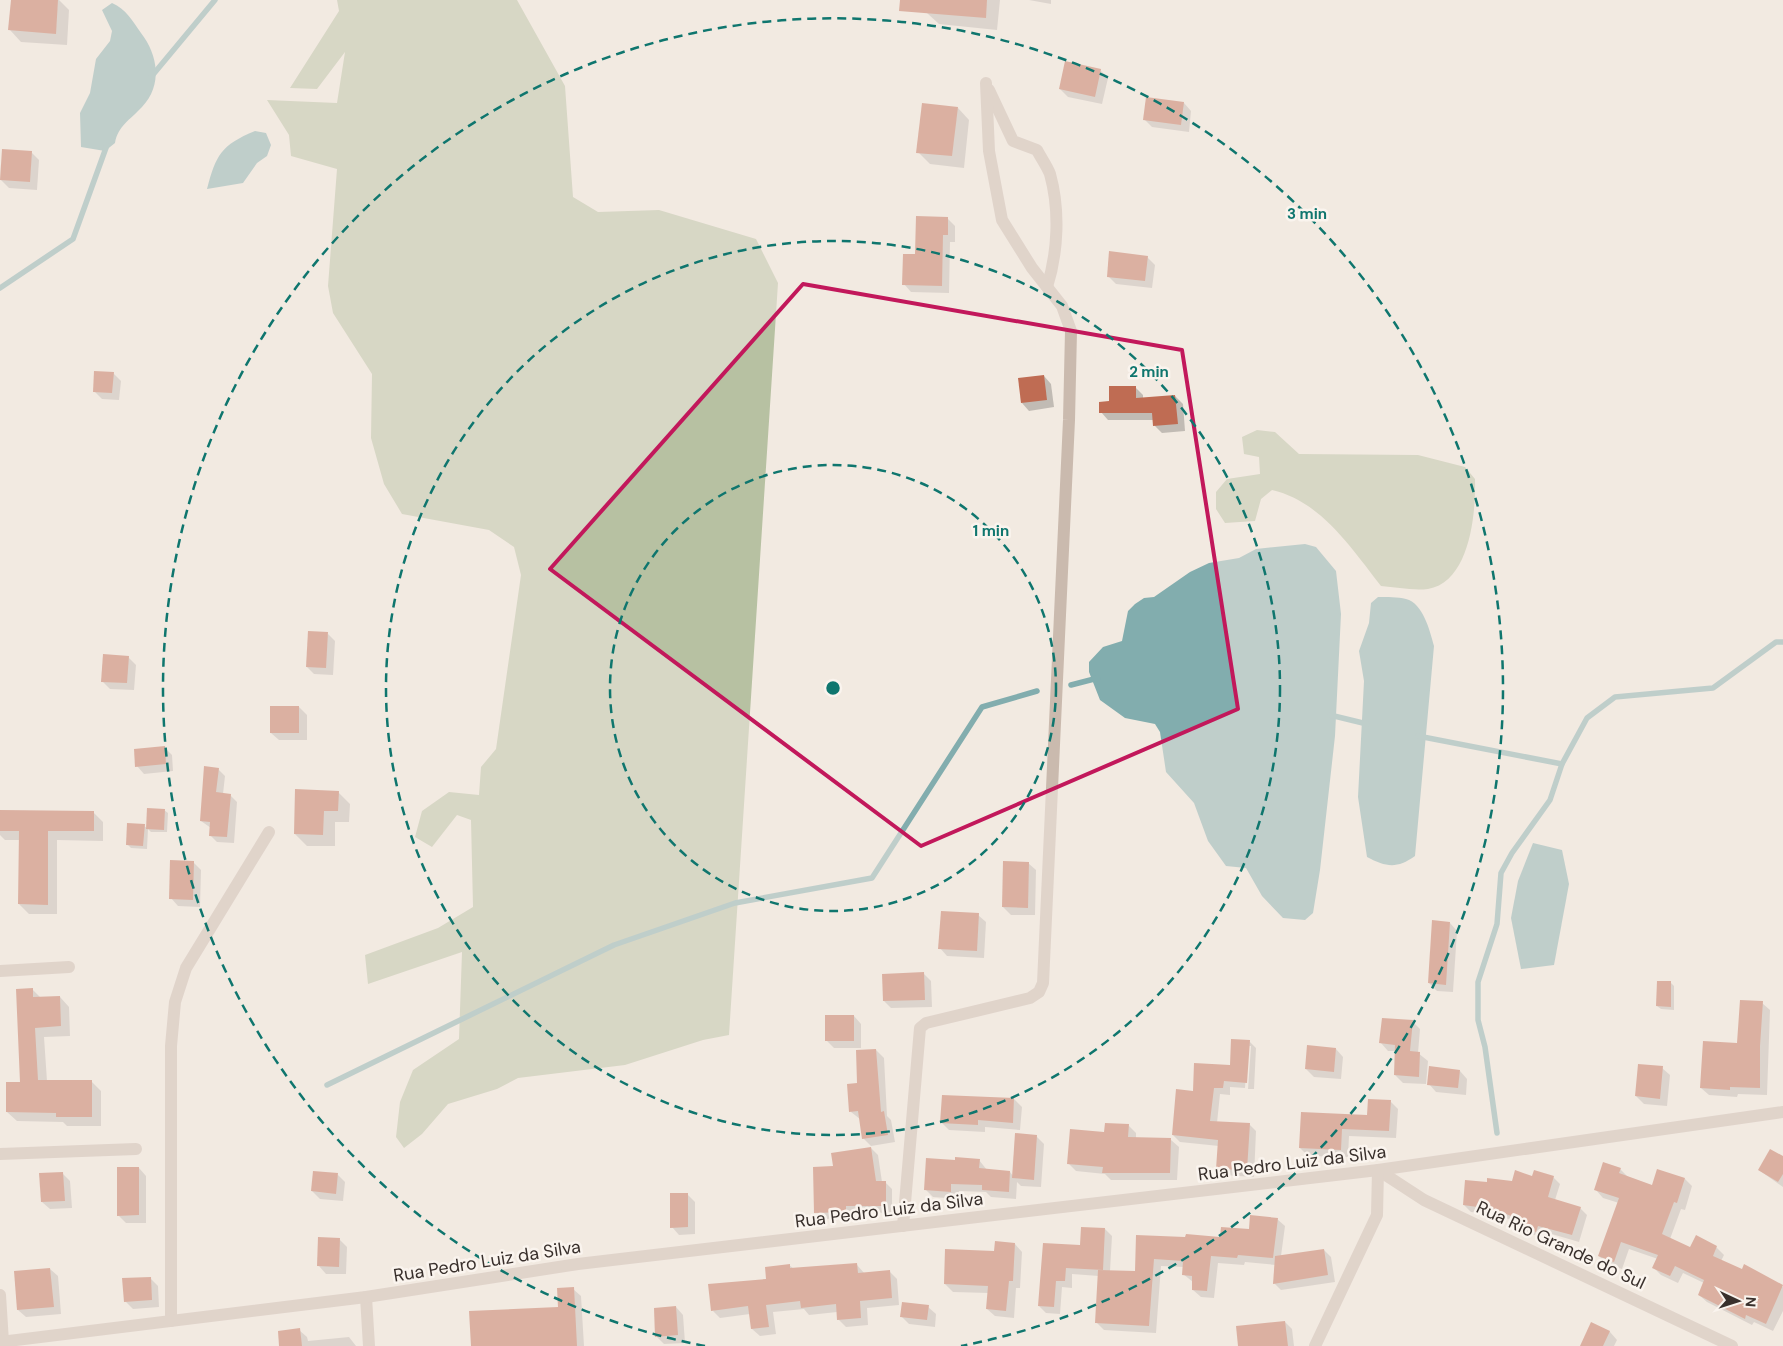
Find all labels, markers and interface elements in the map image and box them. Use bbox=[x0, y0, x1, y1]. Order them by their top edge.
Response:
text: 3 min bbox=[1287, 204, 1327, 224]
text: 2 min bbox=[1129, 362, 1169, 382]
text: 1 min bbox=[973, 521, 1009, 541]
centre of rings bbox=[824, 679, 842, 697]
street label: Rua Pedro Luiz da Silva bbox=[1197, 1140, 1387, 1186]
street label: Rua Pedro Luiz da Silva bbox=[794, 1187, 984, 1233]
street label: Rua Rio Grande do Sul bbox=[1472, 1195, 1650, 1295]
street label: Rua Pedro Luiz da Silva bbox=[392, 1234, 582, 1288]
north arrow bbox=[1713, 1276, 1763, 1326]
text: N bbox=[1742, 1296, 1760, 1308]

